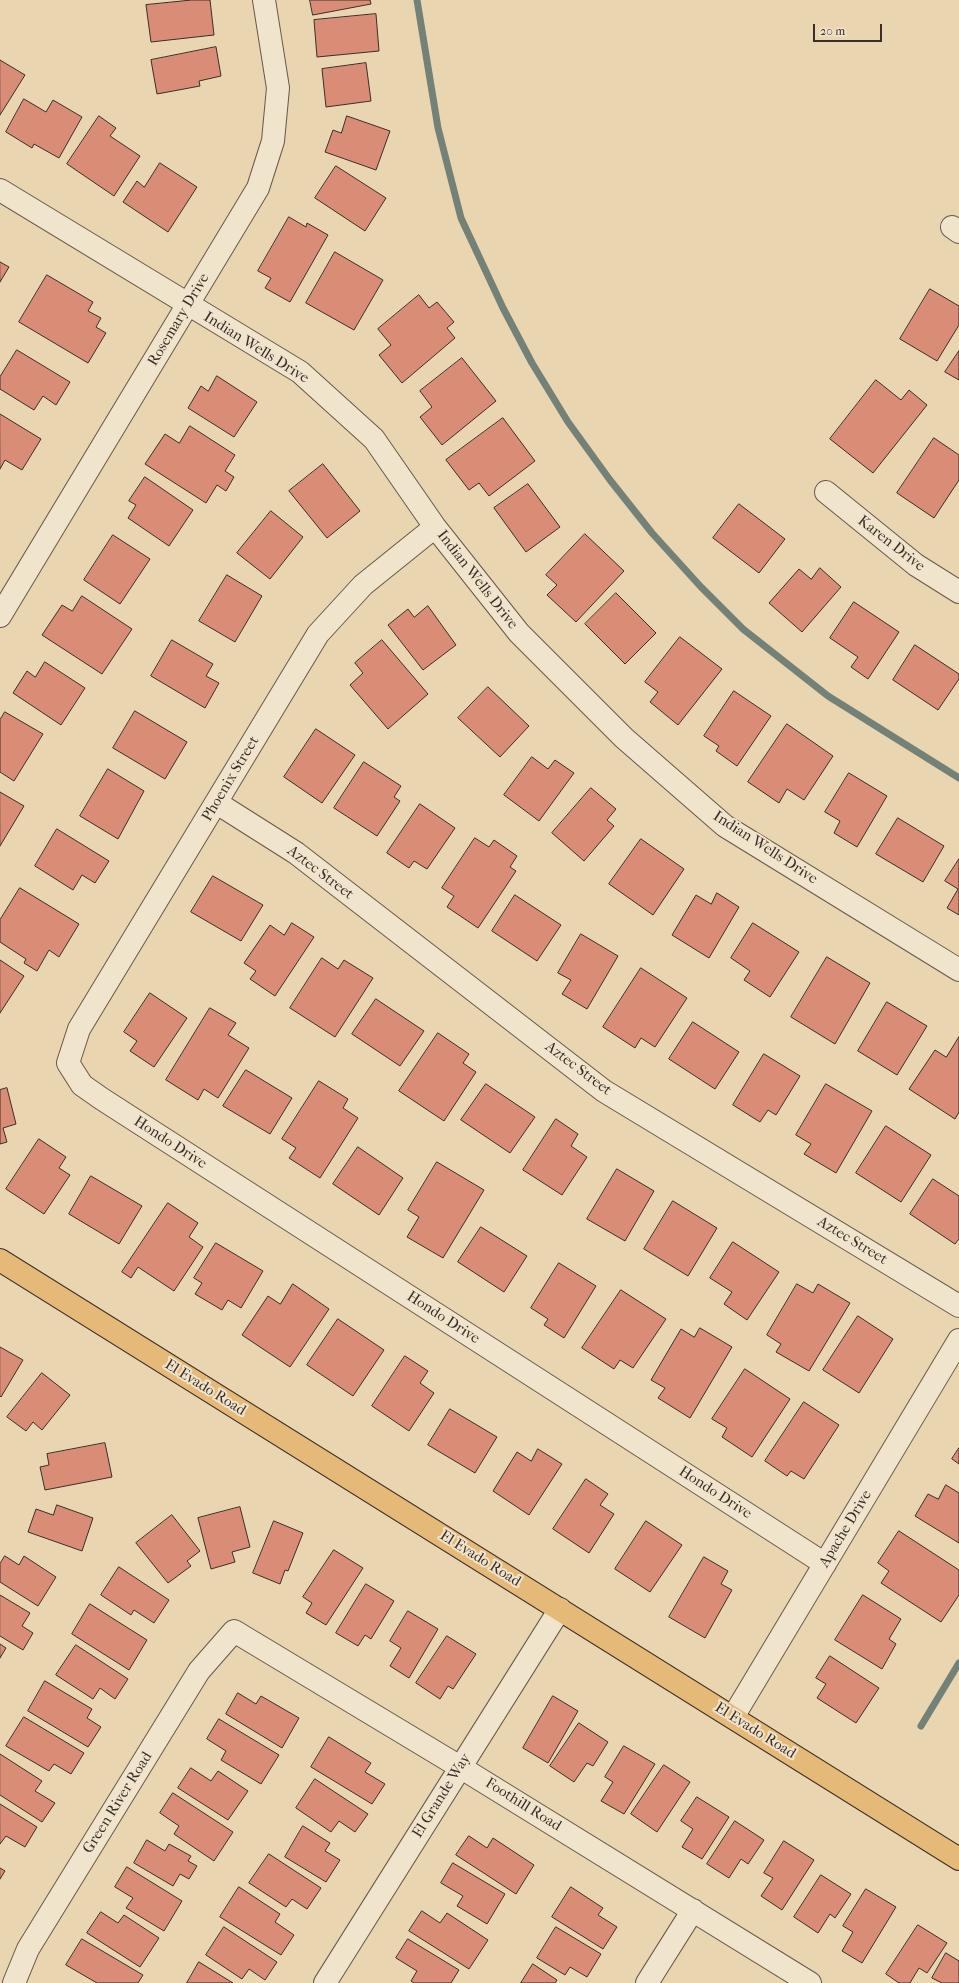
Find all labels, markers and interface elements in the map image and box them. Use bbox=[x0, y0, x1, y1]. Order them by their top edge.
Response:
scale bar bbox=[815, 16, 884, 42]
text: 20 m bbox=[820, 24, 845, 38]
street label: Rosemary Drive bbox=[144, 270, 214, 370]
street label: Indian Wells Drive bbox=[200, 308, 312, 388]
street label: Karen Drive bbox=[854, 512, 928, 576]
street label: Indian Wells Drive bbox=[433, 527, 521, 633]
street label: Phoenix Street bbox=[199, 733, 263, 825]
street label: Indian Wells Drive bbox=[709, 808, 821, 888]
street label: Aztec Street bbox=[283, 842, 357, 904]
street label: Aztec Street bbox=[541, 1038, 615, 1100]
street label: Hondo Drive bbox=[130, 1113, 210, 1173]
street label: Aztec Street bbox=[814, 1213, 890, 1269]
street label: Hondo Drive bbox=[403, 1288, 483, 1348]
street label: El Evado Road bbox=[161, 1356, 249, 1420]
street label: Hondo Drive bbox=[675, 1463, 755, 1523]
street label: Apache Drive bbox=[816, 1487, 876, 1571]
street label: El Evado Road bbox=[436, 1527, 524, 1591]
street label: El Evado Road bbox=[711, 1699, 799, 1763]
street label: Green River Road bbox=[80, 1749, 156, 1857]
street label: El Grande Way bbox=[409, 1750, 475, 1842]
street label: Foothill Road bbox=[482, 1775, 564, 1835]

